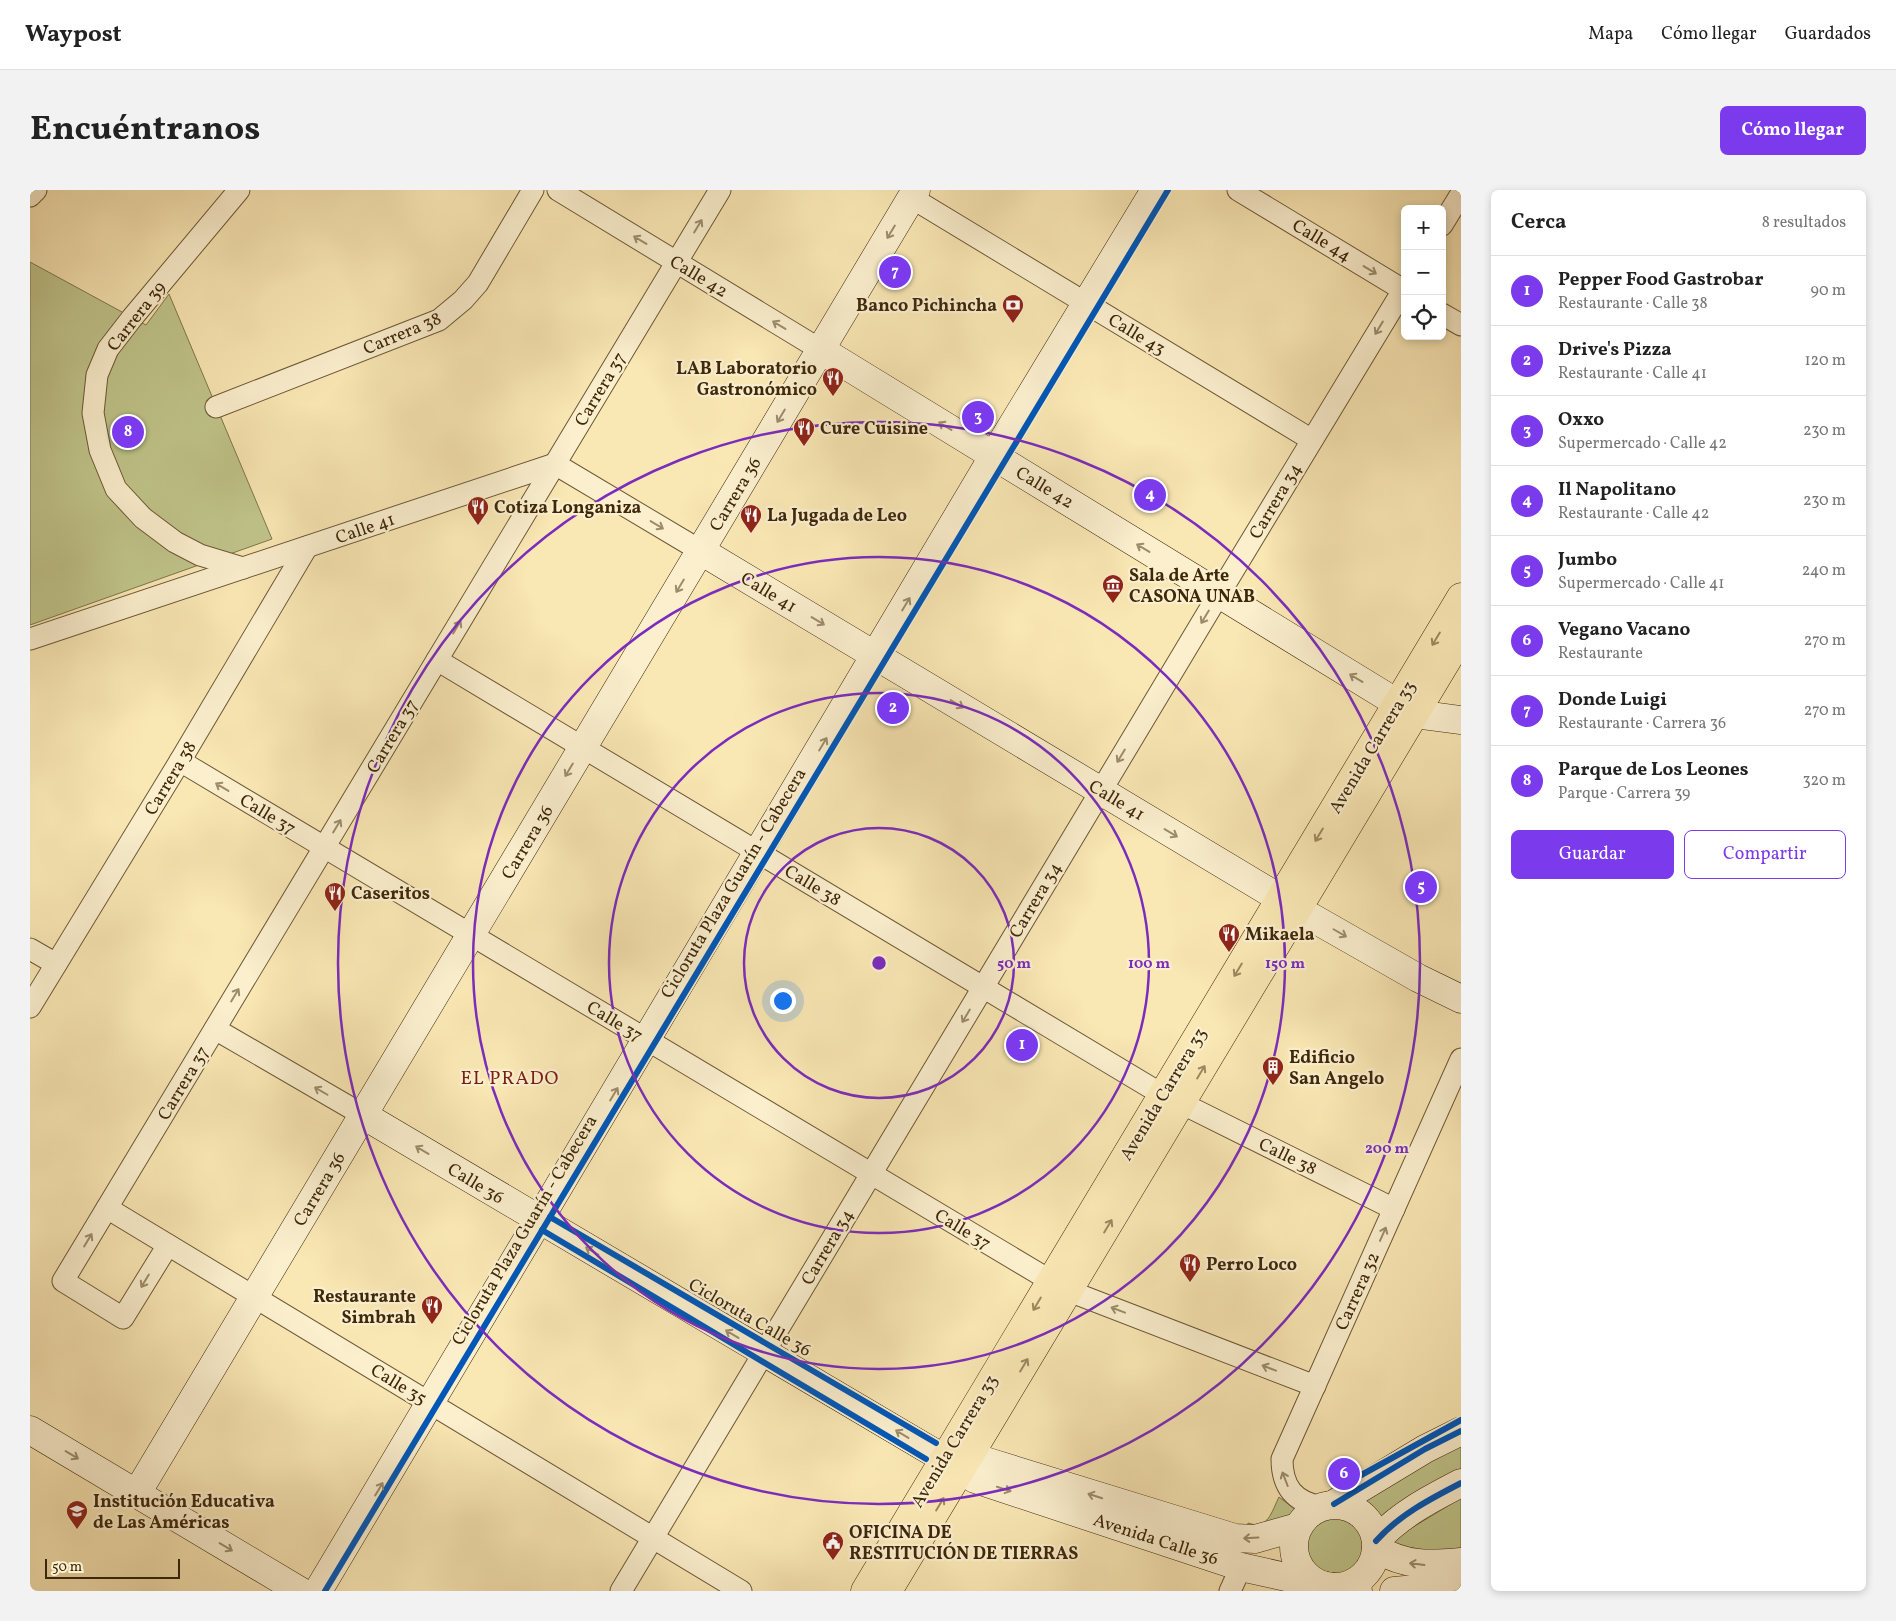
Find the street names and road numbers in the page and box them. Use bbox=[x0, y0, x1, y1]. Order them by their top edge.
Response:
street label: Calle 44 bbox=[1287, 214, 1356, 269]
street label: Calle 42 bbox=[664, 250, 732, 304]
street label: Carrera 39 bbox=[102, 277, 172, 357]
street label: Carrera 38 bbox=[360, 307, 446, 362]
street label: Calle 43 bbox=[1103, 308, 1170, 362]
street label: Carrera 37 bbox=[569, 348, 633, 432]
street label: Carrera 36 bbox=[704, 453, 768, 537]
street label: Carrera 34 bbox=[1244, 459, 1309, 544]
street label: Calle 42 bbox=[1010, 461, 1078, 515]
street label: Calle 41 bbox=[332, 508, 399, 551]
street label: Calle 41 bbox=[735, 567, 801, 620]
street label: Avenida Carrera 33 bbox=[1324, 677, 1423, 819]
street label: Carrera 37 bbox=[361, 695, 425, 779]
street label: Carrera 38 bbox=[139, 737, 203, 821]
street label: Cicloruta Plaza Guarín - Cabecera bbox=[655, 764, 813, 1004]
street label: Calle 41 bbox=[1083, 775, 1149, 828]
street label: Calle 37 bbox=[234, 789, 300, 842]
street label: Carrera 36 bbox=[496, 801, 560, 885]
street label: Carrera 34 bbox=[1004, 858, 1069, 943]
street label: Calle 38 bbox=[779, 860, 845, 913]
street label: Calle 37 bbox=[581, 996, 647, 1049]
street label: Avenida Carrera 33 bbox=[1115, 1024, 1214, 1166]
street label: Carrera 37 bbox=[152, 1042, 216, 1126]
street label: Cicloruta Plaza Guarín - Cabecera bbox=[446, 1111, 604, 1351]
street label: Calle 38 bbox=[1254, 1133, 1321, 1182]
street label: Carrera 36 bbox=[288, 1148, 352, 1232]
street label: Calle 36 bbox=[442, 1158, 508, 1211]
street label: Calle 37 bbox=[929, 1204, 995, 1257]
street label: Carrera 34 bbox=[796, 1205, 861, 1290]
street label: Carrera 32 bbox=[1330, 1248, 1387, 1335]
street label: Cicloruta Calle 36 bbox=[683, 1273, 815, 1364]
street label: Calle 35 bbox=[365, 1359, 431, 1412]
street label: Avenida Carrera 33 bbox=[906, 1371, 1005, 1513]
street label: Avenida Calle 36 bbox=[1090, 1508, 1221, 1572]

